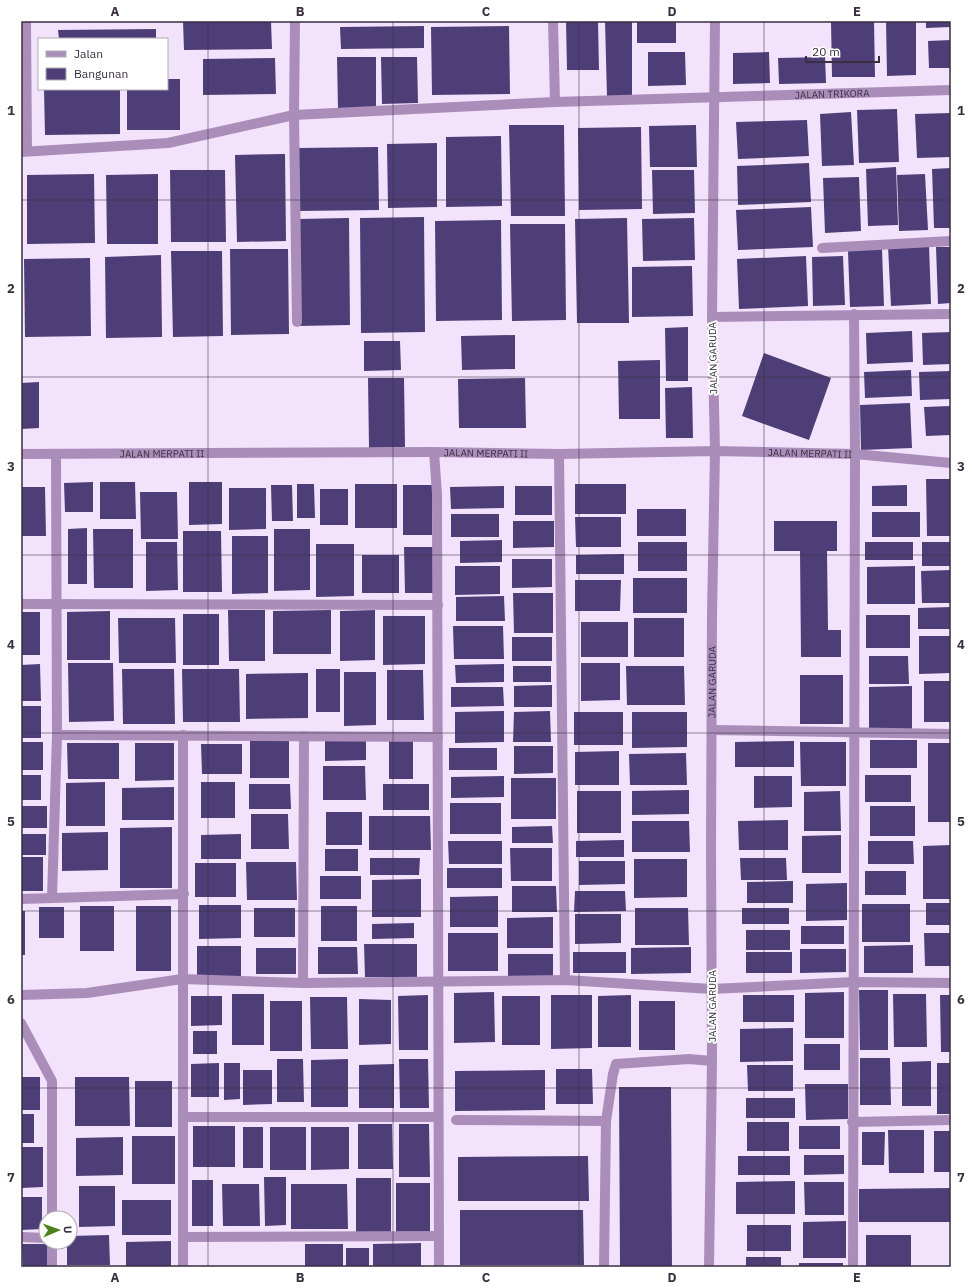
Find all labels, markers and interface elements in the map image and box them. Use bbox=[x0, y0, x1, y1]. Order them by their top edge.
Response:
text: A bbox=[111, 3, 120, 20]
text: B bbox=[296, 3, 305, 20]
text: C bbox=[482, 3, 491, 20]
text: D bbox=[667, 3, 677, 20]
text: E bbox=[853, 3, 861, 20]
legend bbox=[38, 38, 168, 90]
scale bar bbox=[806, 38, 879, 64]
text: 20 m bbox=[812, 44, 840, 59]
text: Jalan bbox=[74, 46, 103, 61]
text: Bangunan bbox=[74, 66, 128, 81]
street label: JALAN TRIKORA bbox=[795, 86, 870, 101]
text: 1 bbox=[7, 102, 15, 119]
text: 1 bbox=[957, 102, 965, 119]
text: 2 bbox=[7, 280, 15, 297]
text: 2 bbox=[957, 280, 965, 297]
street label: JALAN GARUDA bbox=[706, 321, 720, 394]
street label: JALAN MERPATI II bbox=[444, 446, 528, 460]
street label: JALAN MERPATI II bbox=[768, 446, 852, 460]
street label: JALAN MERPATI II bbox=[120, 447, 204, 460]
text: 3 bbox=[7, 458, 15, 475]
text: 3 bbox=[957, 458, 965, 475]
text: 4 bbox=[7, 636, 15, 653]
text: 4 bbox=[957, 636, 965, 653]
street label: JALAN GARUDA bbox=[705, 645, 718, 718]
text: 5 bbox=[7, 813, 15, 830]
text: 5 bbox=[957, 813, 965, 830]
street label: JALAN GARUDA bbox=[706, 969, 719, 1042]
text: 6 bbox=[7, 991, 15, 1008]
text: 6 bbox=[957, 991, 965, 1008]
text: 7 bbox=[7, 1169, 15, 1186]
text: 7 bbox=[957, 1169, 965, 1186]
north arrow bbox=[38, 1210, 78, 1250]
text: U bbox=[61, 1226, 75, 1234]
text: A bbox=[111, 1269, 120, 1286]
text: B bbox=[296, 1269, 305, 1286]
text: C bbox=[482, 1269, 491, 1286]
text: D bbox=[667, 1269, 677, 1286]
text: E bbox=[853, 1269, 861, 1286]

